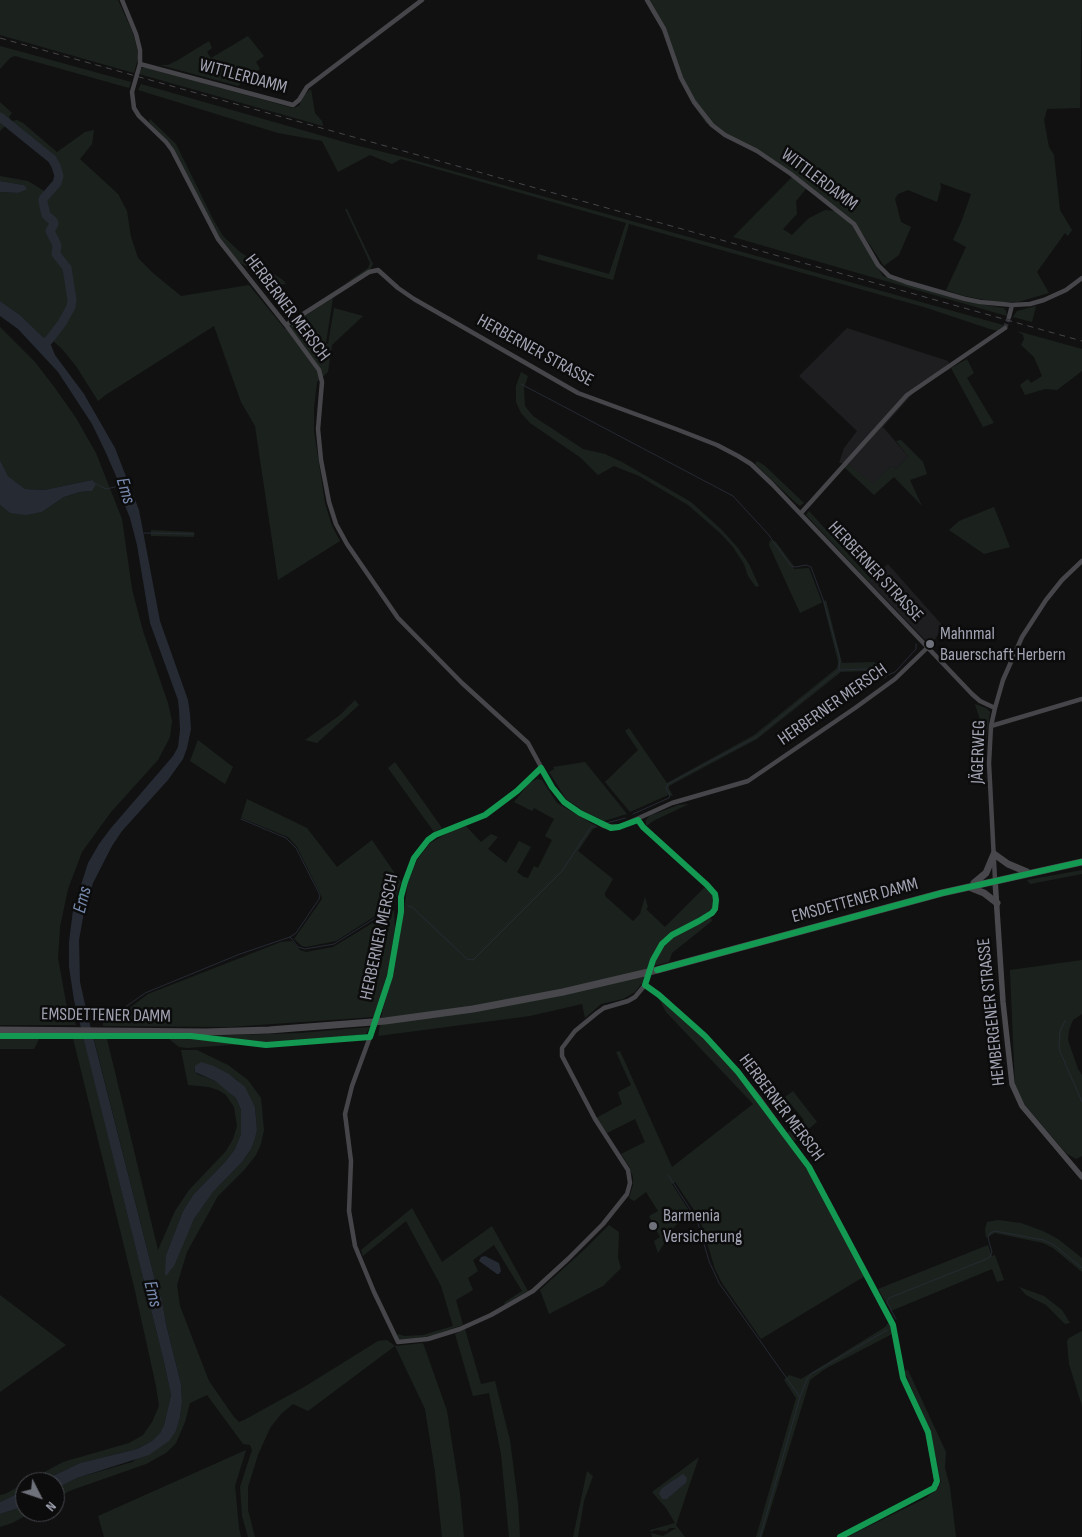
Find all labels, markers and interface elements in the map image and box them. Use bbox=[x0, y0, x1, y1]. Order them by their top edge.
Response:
street label: WITTLERDAMM bbox=[197, 55, 289, 99]
street label: WITTLERDAMM bbox=[777, 144, 861, 216]
street label: HERBERNER MERSCH bbox=[240, 250, 334, 366]
street label: HERBERNER STRASSE bbox=[473, 310, 597, 392]
water label: Ems bbox=[110, 475, 140, 507]
street label: HERBERNER STRASSE bbox=[823, 517, 927, 627]
place label: Mahnmal Bauerschaft Herbern bbox=[940, 623, 1066, 666]
marker: Mahnmal Bauerschaft Herbern bbox=[924, 638, 936, 650]
street label: HERBERNER MERSCH bbox=[774, 659, 892, 751]
street label: JÄGERWEG bbox=[967, 720, 991, 784]
street label: HERBERNER MERSCH bbox=[356, 872, 404, 1002]
street label: EMSDETTENER DAMM bbox=[790, 874, 920, 928]
water label: Ems bbox=[69, 884, 97, 916]
street label: HEMBERGENER STRASSE bbox=[974, 937, 1010, 1087]
street label: EMSDETTENER DAMM bbox=[41, 1004, 171, 1028]
street label: HERBERNER MERSCH bbox=[734, 1050, 828, 1166]
place label: Barmenia Versicherung bbox=[663, 1205, 742, 1248]
marker: Barmenia Versicherung bbox=[647, 1220, 659, 1232]
water label: Ems bbox=[138, 1278, 166, 1310]
north arrow bbox=[15, 1472, 65, 1522]
text: N bbox=[42, 1498, 60, 1515]

